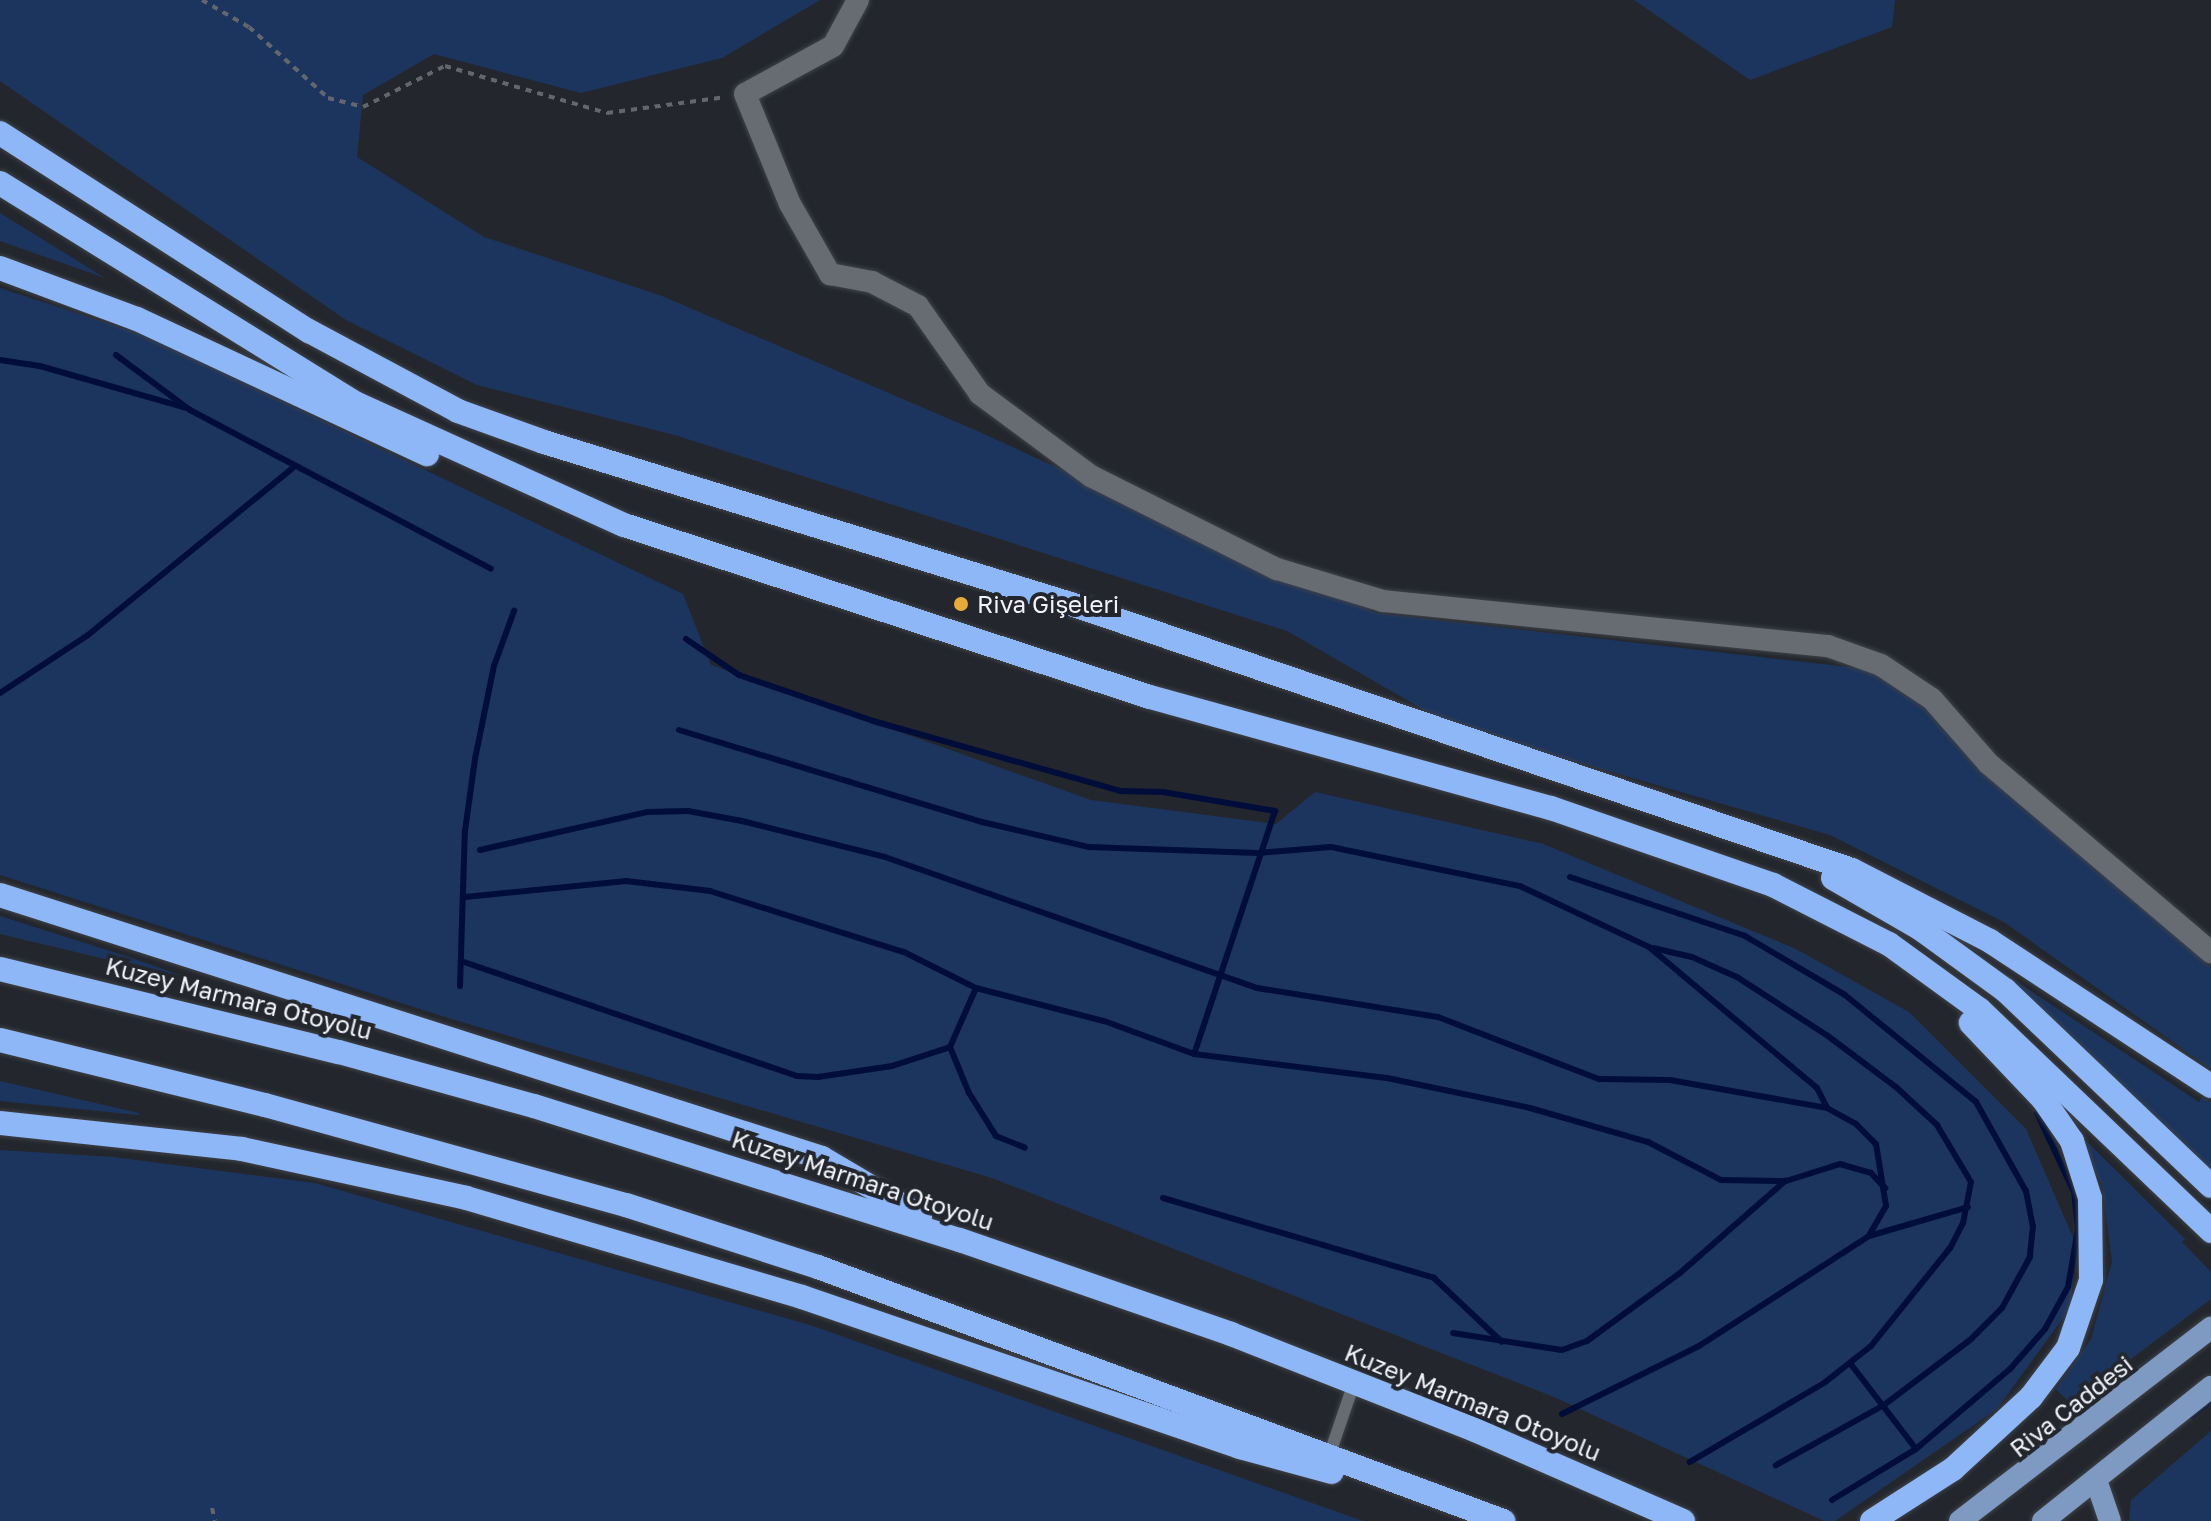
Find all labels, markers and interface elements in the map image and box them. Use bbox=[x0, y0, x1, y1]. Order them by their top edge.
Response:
place label: Riva Gişeleri bbox=[977, 590, 1119, 618]
marker: Riva Gişeleri bbox=[952, 595, 970, 613]
street label: Kuzey Marmara Otoyolu bbox=[103, 951, 375, 1045]
street label: Kuzey Marmara Otoyolu bbox=[728, 1124, 998, 1236]
street label: Kuzey Marmara Otoyolu bbox=[1341, 1337, 1605, 1467]
street label: Riva Caddesi bbox=[2004, 1349, 2138, 1463]

